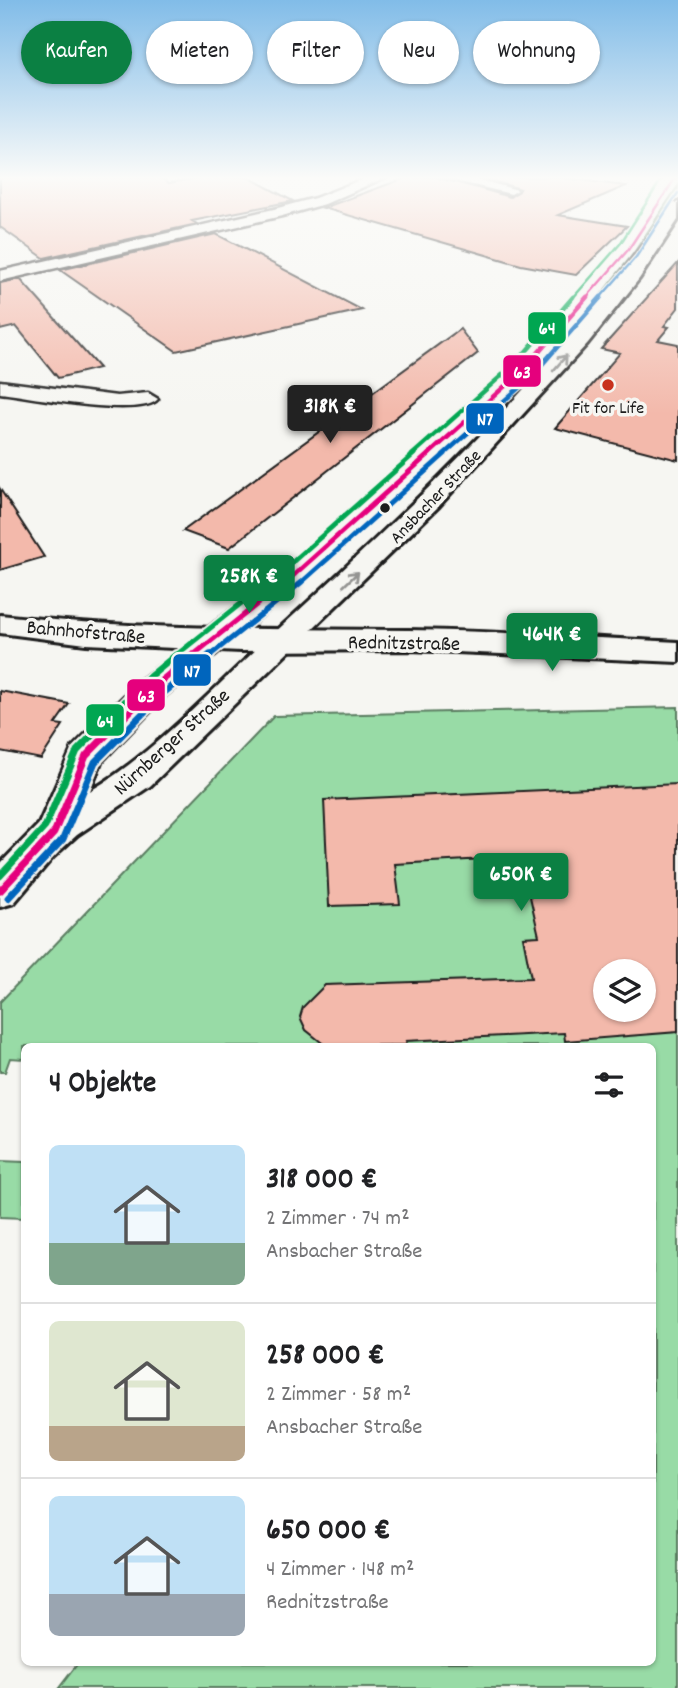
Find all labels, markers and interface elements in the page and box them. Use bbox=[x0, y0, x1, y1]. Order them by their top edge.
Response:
chip: Kaufen bbox=[21, 21, 132, 84]
chip: Mieten bbox=[146, 21, 253, 84]
chip: Filter bbox=[267, 21, 364, 84]
chip: Neu bbox=[378, 21, 459, 84]
chip: Wohnung bbox=[473, 21, 600, 84]
line badge: 64 bbox=[527, 311, 567, 345]
text: 64 bbox=[538, 317, 556, 344]
line badge: 63 bbox=[502, 354, 542, 388]
one-way arrow bbox=[552, 354, 568, 372]
text: 63 bbox=[513, 361, 531, 388]
marker: Fit for Life bbox=[600, 377, 616, 393]
pin: 318K € bbox=[273, 386, 387, 445]
text: 318K € bbox=[303, 391, 357, 424]
place label: Fit for Life bbox=[572, 397, 644, 422]
line badge: N7 bbox=[465, 402, 505, 435]
text: N7 bbox=[477, 408, 493, 435]
street label: Ansbacher Straße bbox=[385, 445, 488, 550]
unlabelled marker bbox=[378, 501, 392, 515]
pin: 258K € bbox=[192, 556, 306, 615]
text: 258K € bbox=[220, 561, 278, 594]
one-way arrow bbox=[343, 571, 360, 588]
street label: Bahnhofstraße bbox=[25, 614, 146, 654]
pin: 464K € bbox=[495, 614, 609, 673]
text: 464K € bbox=[522, 619, 582, 652]
street label: Rednitzstraße bbox=[348, 629, 460, 661]
line badge: N7 bbox=[172, 653, 212, 687]
text: N7 bbox=[184, 660, 200, 687]
line badge: 63 bbox=[126, 678, 166, 712]
street label: Nürnberger Straße bbox=[108, 683, 238, 804]
text: 63 bbox=[137, 685, 155, 712]
line badge: 64 bbox=[85, 703, 125, 737]
text: 64 bbox=[96, 710, 114, 737]
pin: 650K € bbox=[464, 853, 578, 913]
text: 650K € bbox=[489, 859, 553, 892]
map controls bbox=[593, 959, 656, 1022]
button: layers bbox=[593, 959, 656, 1022]
text: 4 Objekte bbox=[49, 1064, 156, 1107]
icon: filters bbox=[590, 1066, 628, 1104]
text: 318 000 € bbox=[266, 1160, 377, 1203]
icon: home bbox=[105, 1173, 189, 1257]
text: 2 Zimmer · 74 m² bbox=[266, 1203, 410, 1236]
text: Ansbacher Straße bbox=[266, 1236, 422, 1269]
text: 258 000 € bbox=[266, 1336, 385, 1379]
icon: home bbox=[105, 1349, 189, 1433]
text: 2 Zimmer · 58 m² bbox=[266, 1379, 411, 1412]
text: Ansbacher Straße bbox=[266, 1412, 422, 1445]
text: 650 000 € bbox=[266, 1511, 390, 1554]
icon: home bbox=[105, 1524, 189, 1608]
text: 4 Zimmer · 148 m² bbox=[266, 1554, 414, 1587]
text: Rednitzstraße bbox=[266, 1587, 389, 1620]

